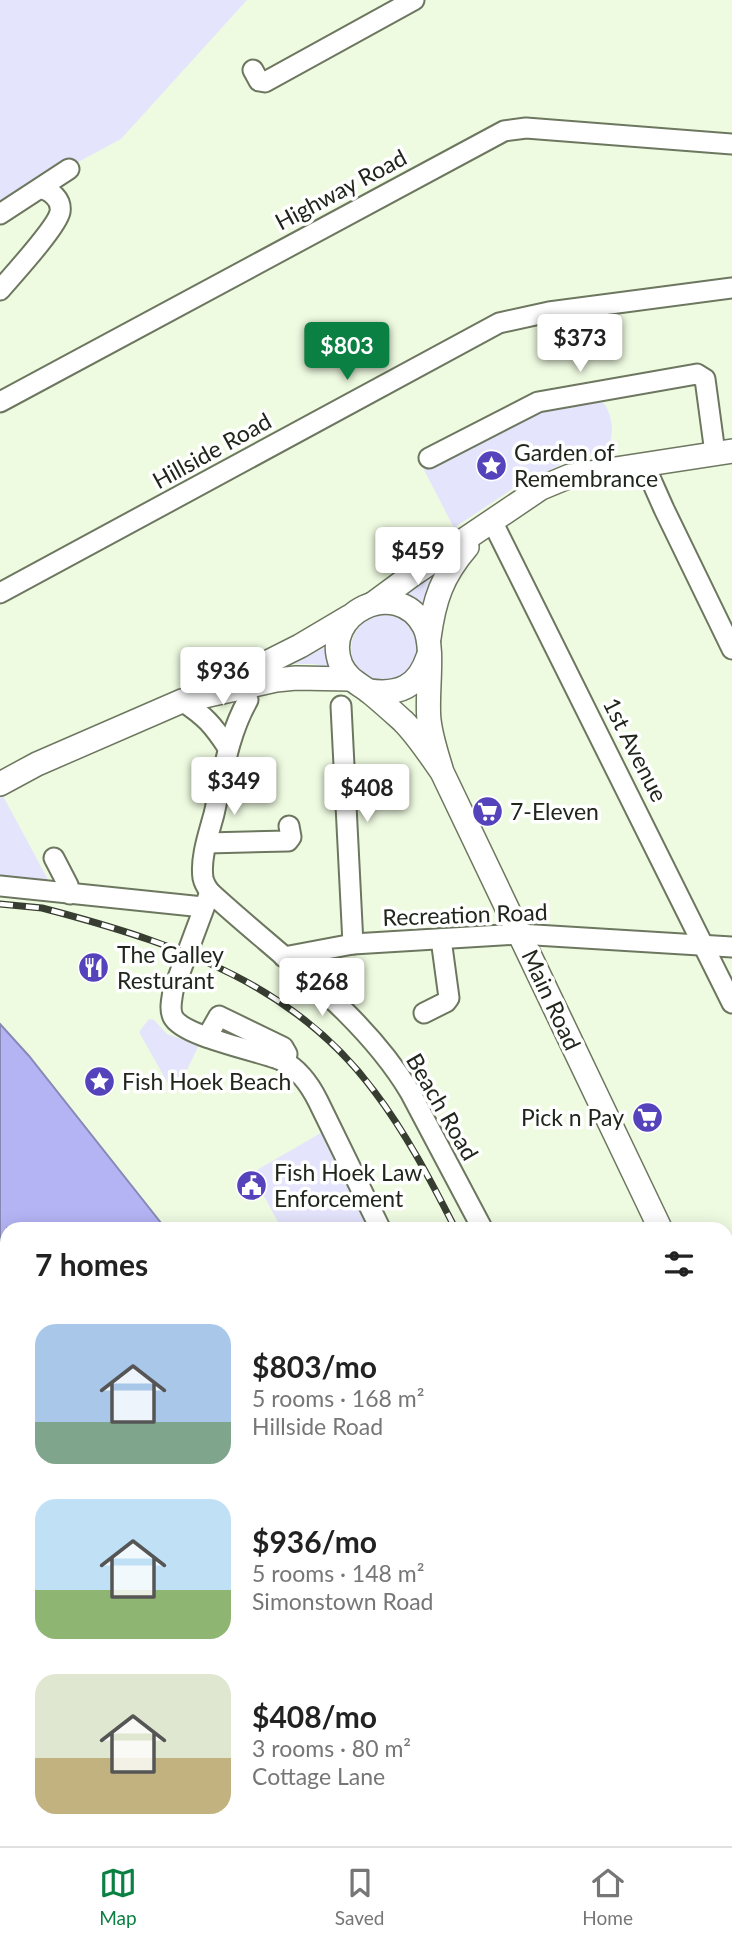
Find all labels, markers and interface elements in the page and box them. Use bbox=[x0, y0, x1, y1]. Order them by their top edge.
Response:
street label: Highway Road bbox=[270, 143, 411, 235]
pin: $373 bbox=[539, 314, 621, 374]
pin: $803 bbox=[306, 322, 388, 382]
text: $373 bbox=[553, 323, 607, 351]
text: $803 bbox=[320, 331, 374, 359]
street label: Hillside Road bbox=[147, 406, 276, 494]
place label: Garden of Remembrance bbox=[514, 438, 658, 492]
place icon: Garden of Remembrance bbox=[474, 449, 508, 483]
pin: $459 bbox=[377, 528, 459, 587]
text: $459 bbox=[391, 536, 445, 564]
pin: $936 bbox=[182, 648, 264, 707]
text: $936 bbox=[196, 656, 250, 684]
street label: 1st Avenue bbox=[598, 693, 674, 806]
pin: $349 bbox=[193, 758, 275, 817]
pin: $408 bbox=[326, 764, 408, 824]
text: $349 bbox=[207, 766, 261, 794]
text: $408 bbox=[340, 773, 394, 801]
supermarket icon: 7-Eleven bbox=[470, 795, 504, 829]
place label: 7-Eleven bbox=[510, 797, 599, 825]
street label: Recreation Road bbox=[382, 897, 548, 931]
place label: The Galley Resturant bbox=[117, 940, 224, 994]
street label: Main Road bbox=[516, 945, 587, 1054]
restaurant icon: The Galley Resturant bbox=[77, 951, 111, 985]
pin: $268 bbox=[281, 958, 363, 1018]
text: $268 bbox=[295, 967, 349, 995]
street label: Beach Road bbox=[401, 1048, 485, 1165]
place icon: Fish Hoek Beach bbox=[82, 1065, 116, 1099]
place label: Fish Hoek Beach bbox=[122, 1067, 291, 1095]
supermarket icon: Pick n Pay bbox=[630, 1101, 664, 1135]
place label: Pick n Pay bbox=[521, 1103, 624, 1131]
place label: Fish Hoek Law Enforcement bbox=[274, 1158, 422, 1212]
public building icon: Fish Hoek Law Enforcement bbox=[234, 1169, 268, 1203]
icon: filters bbox=[660, 1245, 698, 1283]
text: 7 homes bbox=[35, 1246, 148, 1282]
text: $803/mo bbox=[252, 1348, 377, 1384]
icon: home bbox=[91, 1352, 175, 1436]
text: 5 rooms · 168 m² bbox=[252, 1384, 424, 1412]
text: Hillside Road bbox=[252, 1412, 383, 1440]
text: $936/mo bbox=[252, 1523, 377, 1559]
icon: home bbox=[91, 1527, 175, 1611]
text: 5 rooms · 148 m² bbox=[252, 1559, 424, 1587]
text: Simonstown Road bbox=[252, 1587, 434, 1615]
text: $408/mo bbox=[252, 1698, 377, 1734]
icon: home bbox=[91, 1702, 175, 1786]
text: 3 rooms · 80 m² bbox=[252, 1734, 411, 1762]
text: Cottage Lane bbox=[252, 1762, 385, 1790]
tab: Map bbox=[99, 1864, 137, 1929]
tab: Saved bbox=[335, 1864, 384, 1929]
tab: Home bbox=[582, 1864, 633, 1929]

